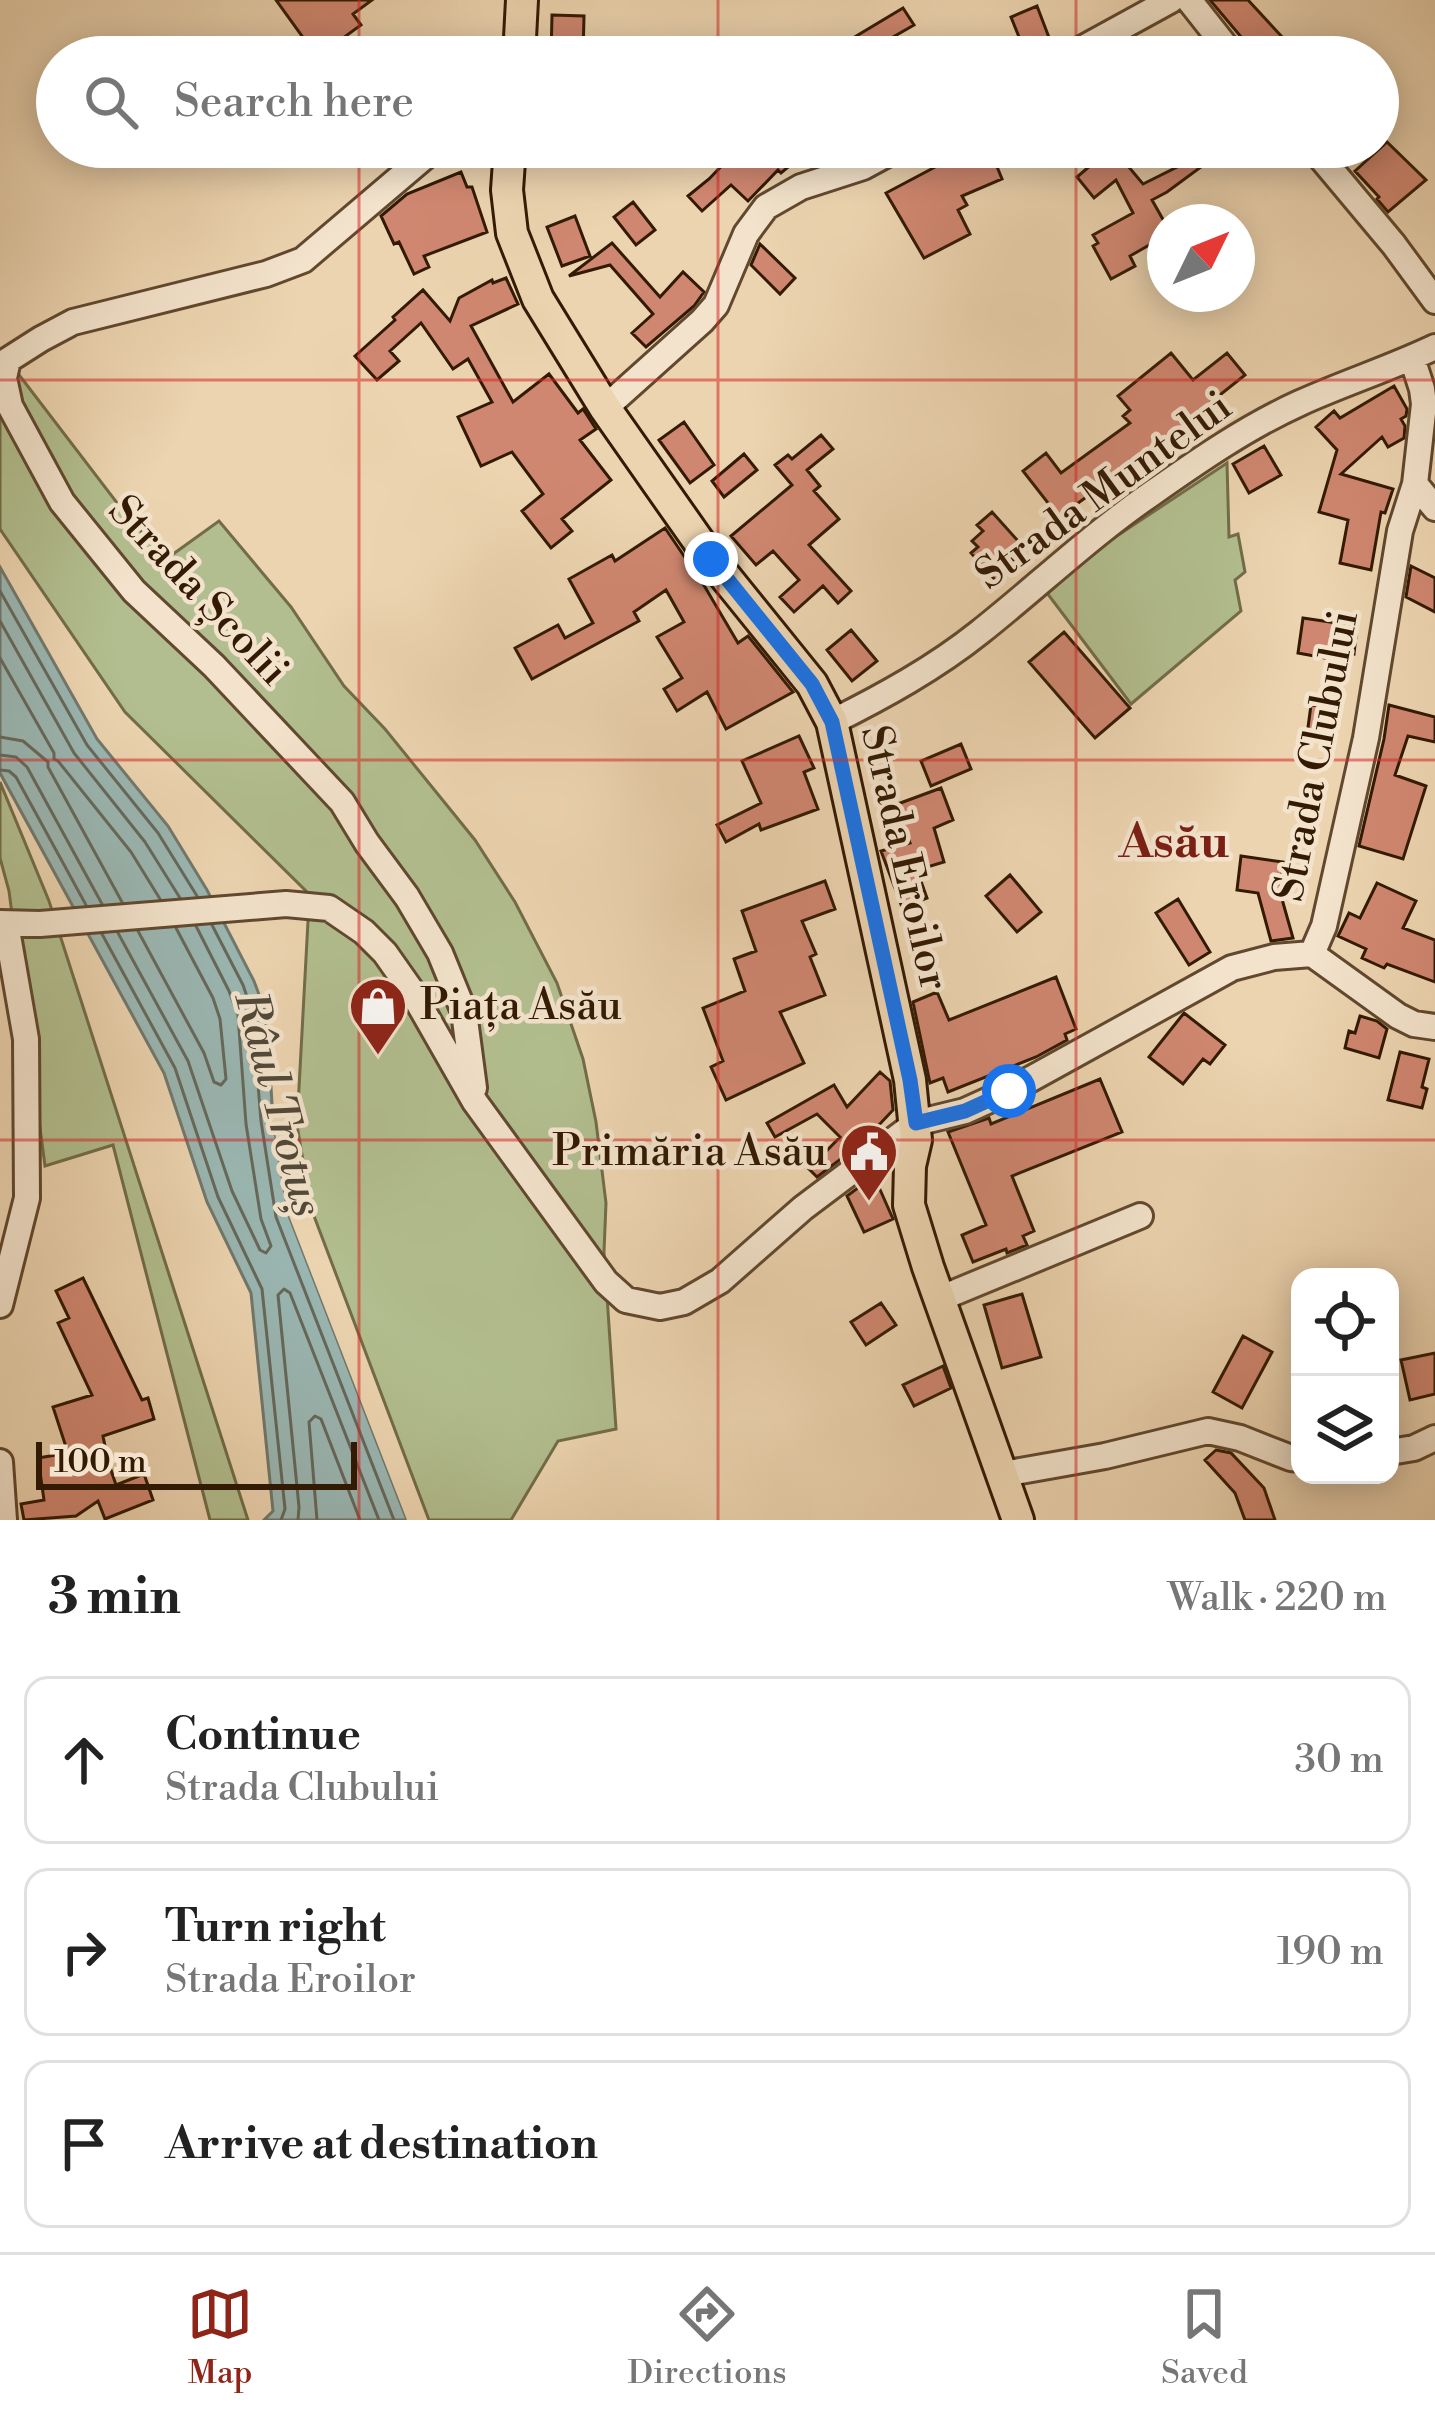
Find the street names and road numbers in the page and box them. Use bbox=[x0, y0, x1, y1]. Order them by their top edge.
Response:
street label: Strada Muntelui bbox=[965, 380, 1243, 602]
street label: Strada Școlii bbox=[96, 485, 300, 697]
street label: Strada Clubului bbox=[1263, 606, 1371, 906]
street label: Strada Eroilor bbox=[848, 720, 960, 996]

